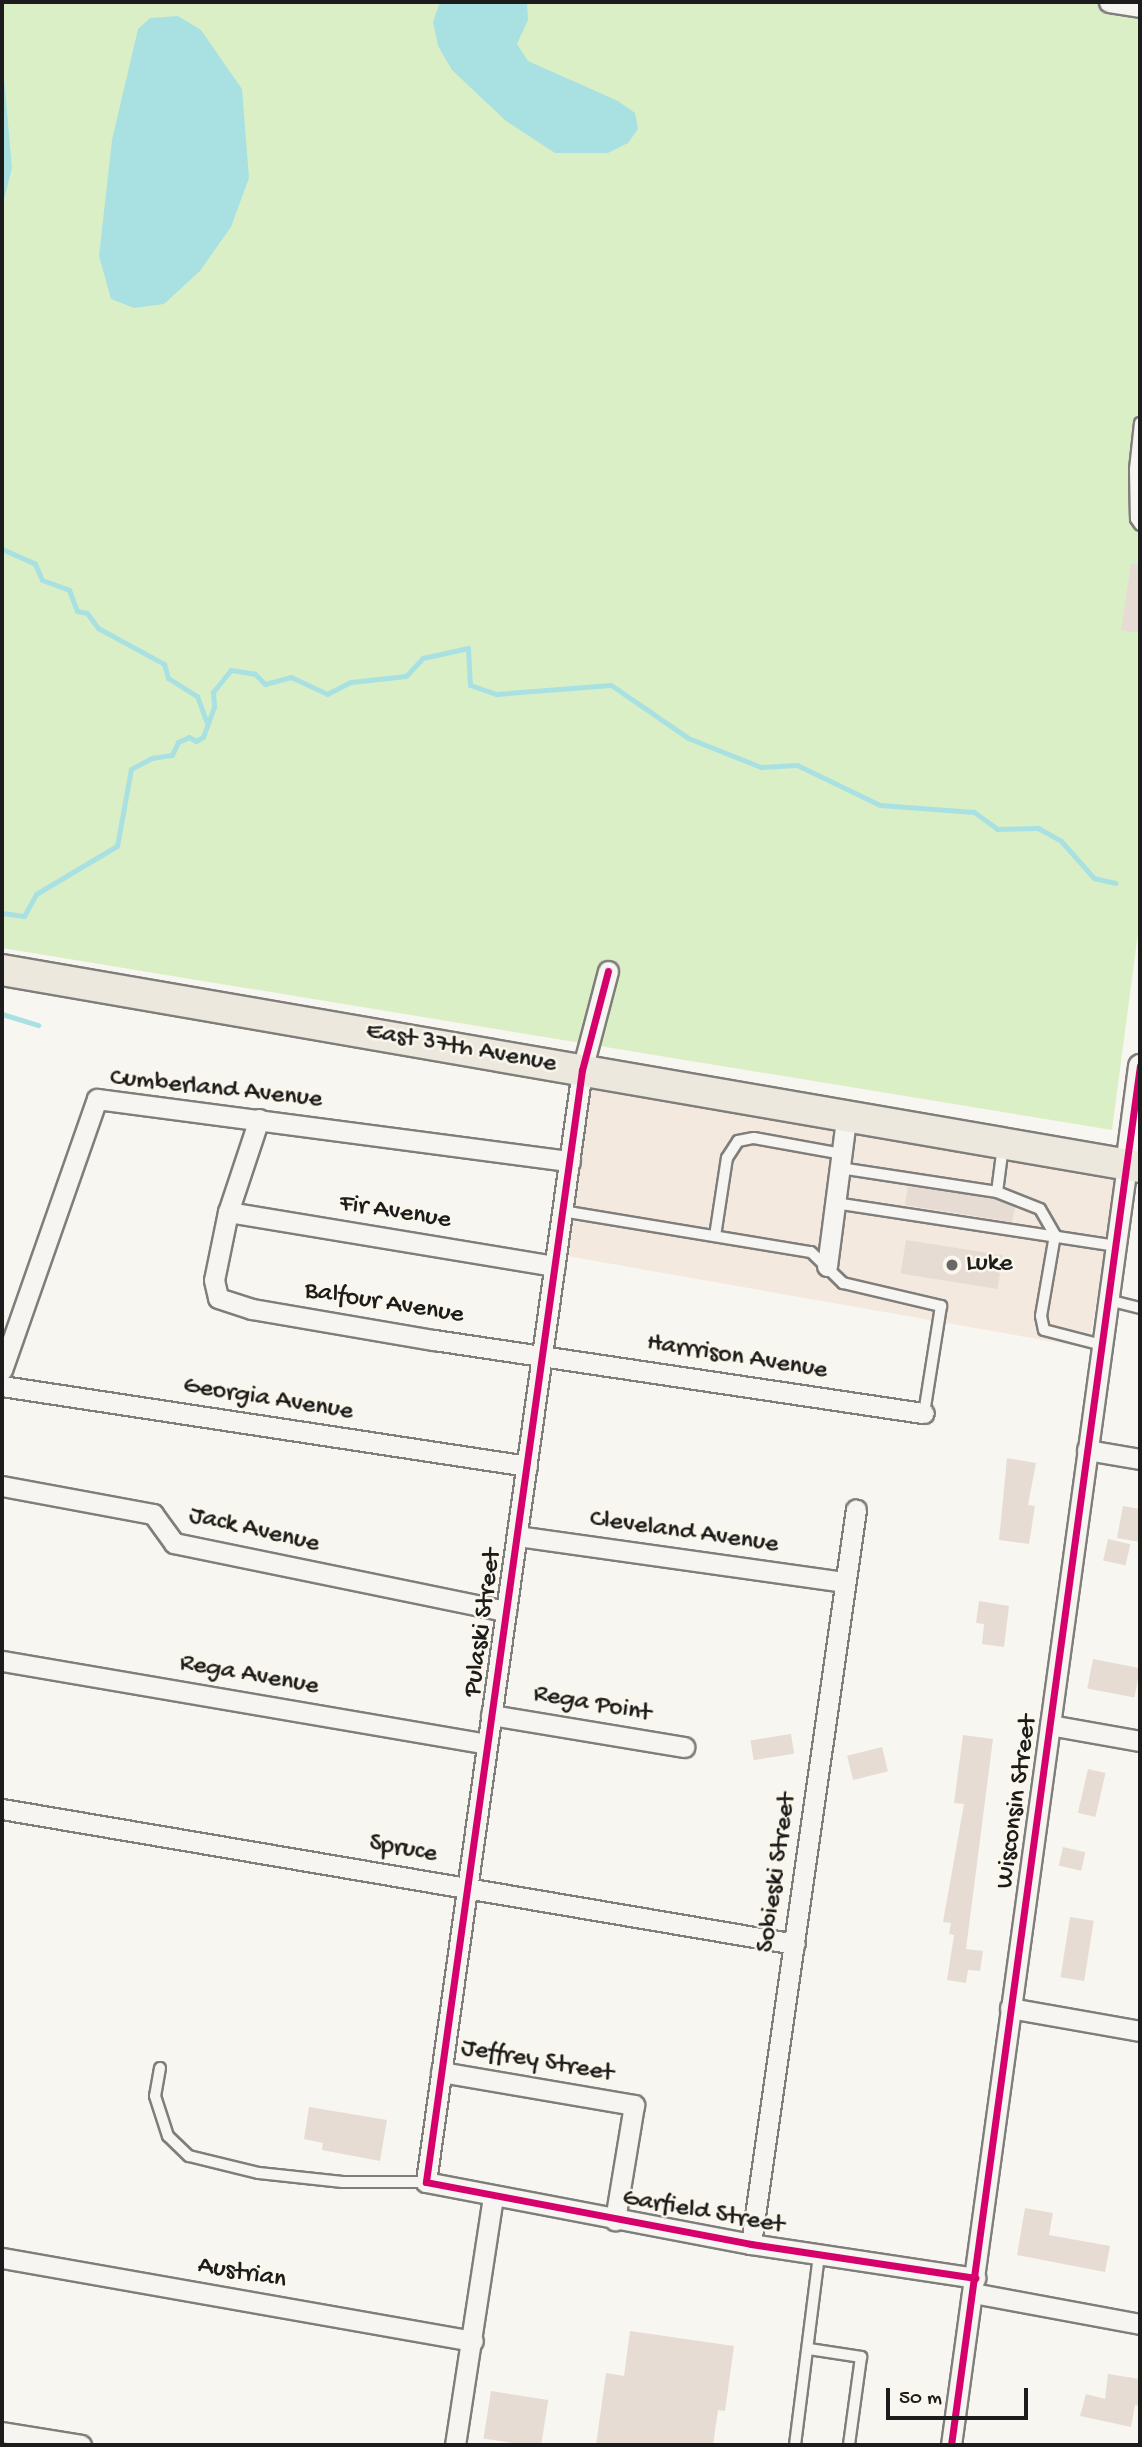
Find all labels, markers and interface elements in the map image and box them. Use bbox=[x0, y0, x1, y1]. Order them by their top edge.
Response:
street label: East 37th Avenue bbox=[363, 1017, 559, 1081]
street label: Cumberland Avenue bbox=[108, 1063, 324, 1117]
street label: Fir Avenue bbox=[337, 1189, 453, 1237]
place label: Luke bbox=[966, 1249, 1013, 1281]
marker: Luke bbox=[944, 1257, 960, 1273]
street label: Balfour Avenue bbox=[302, 1276, 466, 1332]
street label: Harrrison Avenue bbox=[645, 1328, 829, 1388]
street label: Georgia Avenue bbox=[181, 1371, 355, 1429]
street label: Jack Avenue bbox=[186, 1501, 322, 1561]
street label: Cleveland Avenue bbox=[588, 1504, 780, 1562]
street label: Pulaski Street bbox=[458, 1547, 510, 1699]
street label: Rega Avenue bbox=[177, 1648, 321, 1704]
street label: Rega Point bbox=[531, 1679, 653, 1731]
street label: Wisconsin Street bbox=[990, 1713, 1046, 1891]
street label: Sobieski Street bbox=[751, 1791, 805, 1955]
street label: Spruce bbox=[367, 1829, 439, 1871]
street label: Jeffrey Street bbox=[458, 2033, 616, 2091]
street label: Garfield Street bbox=[620, 2183, 786, 2243]
street label: Austrian bbox=[195, 2251, 289, 2297]
scale bar bbox=[890, 2374, 1032, 2418]
text: 50 m bbox=[899, 2387, 942, 2412]

